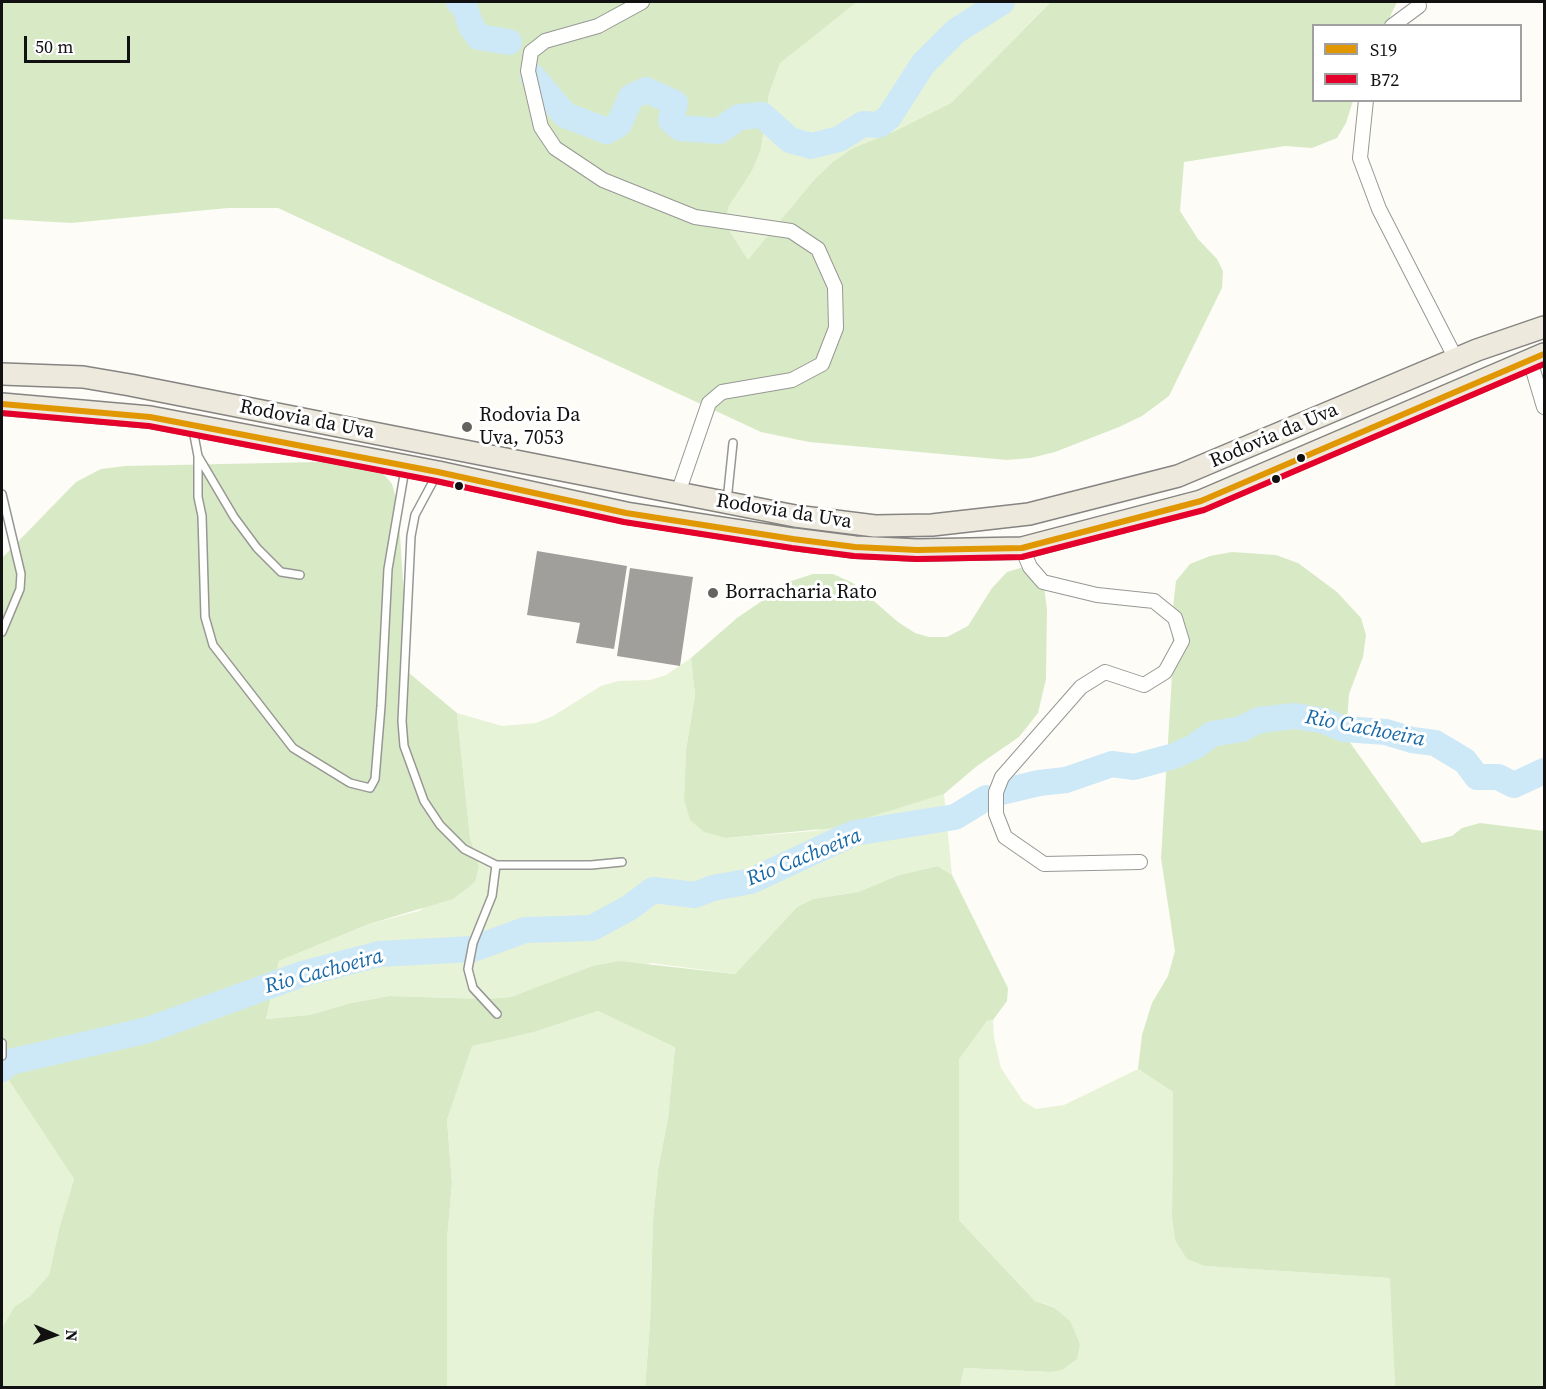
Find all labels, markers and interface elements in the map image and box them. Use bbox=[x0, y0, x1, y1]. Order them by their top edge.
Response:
scale bar bbox=[27, 24, 134, 62]
legend bbox=[1312, 24, 1522, 102]
text: 50 m bbox=[35, 34, 73, 59]
text: S19 bbox=[1370, 37, 1397, 62]
text: B72 bbox=[1370, 67, 1399, 92]
street label: Rodovia da Uva bbox=[237, 395, 377, 445]
street label: Rodovia da Uva bbox=[1206, 398, 1342, 474]
place label: Rodovia Da Uva, 7053 bbox=[479, 404, 580, 451]
marker: Rodovia Da Uva, 7053 bbox=[460, 420, 474, 434]
unlabelled marker bbox=[1295, 452, 1307, 464]
unlabelled marker bbox=[1270, 473, 1282, 485]
unlabelled marker bbox=[453, 480, 465, 492]
street label: Rodovia da Uva bbox=[714, 489, 854, 535]
place label: Borracharia Rato bbox=[725, 581, 877, 605]
marker: Borracharia Rato bbox=[706, 586, 720, 600]
water label: Rio Cachoeira bbox=[1303, 705, 1427, 753]
water label: Rio Cachoeira bbox=[743, 824, 865, 892]
water label: Rio Cachoeira bbox=[262, 944, 386, 1000]
north arrow bbox=[24, 1305, 84, 1365]
text: N bbox=[61, 1329, 83, 1342]

